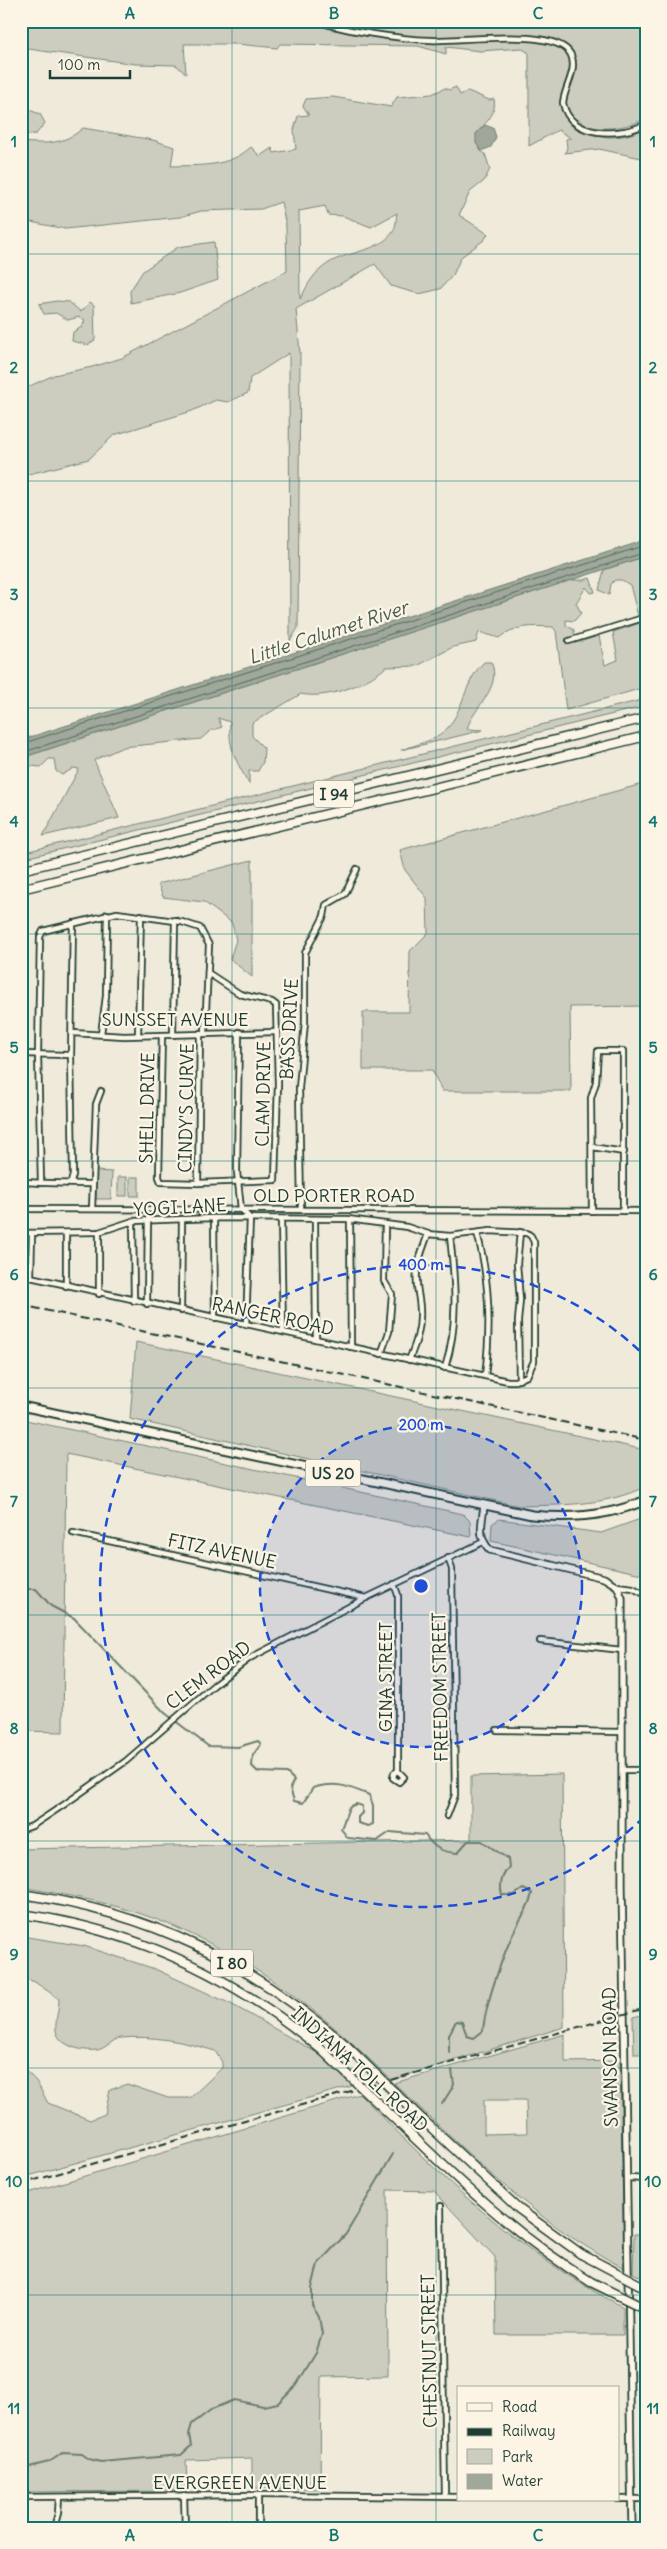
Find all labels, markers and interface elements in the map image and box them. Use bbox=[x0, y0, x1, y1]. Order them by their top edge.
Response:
text: A bbox=[125, 3, 135, 23]
text: B bbox=[329, 3, 340, 23]
text: C bbox=[533, 3, 544, 23]
scale bar bbox=[50, 48, 130, 80]
text: 100 m bbox=[58, 55, 100, 74]
text: 1 bbox=[11, 131, 17, 151]
text: 1 bbox=[650, 131, 656, 151]
text: 2 bbox=[10, 357, 19, 377]
text: 2 bbox=[649, 357, 658, 377]
text: 3 bbox=[9, 584, 19, 604]
text: 3 bbox=[648, 584, 658, 604]
water label: Little Calumet River bbox=[245, 594, 413, 669]
road number: I 94 bbox=[314, 781, 354, 808]
text: 4 bbox=[9, 811, 19, 831]
text: 4 bbox=[648, 811, 658, 831]
street label: BASS DRIVE bbox=[275, 978, 303, 1080]
street label: SUNSSET AVENUE bbox=[101, 1008, 249, 1031]
text: 5 bbox=[9, 1037, 19, 1057]
text: 5 bbox=[648, 1037, 658, 1057]
street label: CLAM DRIVE bbox=[251, 1041, 275, 1147]
street label: CINDY'S CURVE bbox=[173, 1043, 199, 1173]
street label: SHELL DRIVE bbox=[135, 1052, 159, 1164]
street label: OLD PORTER ROAD bbox=[253, 1184, 415, 1207]
street label: YOGI LANE bbox=[133, 1193, 227, 1221]
text: 400 m bbox=[398, 1255, 444, 1274]
text: 6 bbox=[9, 1264, 19, 1284]
text: 6 bbox=[648, 1264, 658, 1284]
street label: RANGER ROAD bbox=[210, 1292, 336, 1340]
text: 200 m bbox=[399, 1415, 443, 1434]
road number: US 20 bbox=[306, 1460, 360, 1486]
text: 7 bbox=[10, 1491, 18, 1511]
text: 7 bbox=[649, 1491, 657, 1511]
street label: FITZ AVENUE bbox=[166, 1528, 278, 1574]
centre of rings bbox=[412, 1577, 430, 1595]
street label: FREEDOM STREET bbox=[427, 1612, 453, 1762]
street label: GINA STREET bbox=[374, 1622, 397, 1732]
street label: CLEM ROAD bbox=[161, 1636, 255, 1714]
text: 8 bbox=[9, 1718, 19, 1738]
text: 8 bbox=[648, 1718, 658, 1738]
text: 9 bbox=[9, 1944, 19, 1964]
text: 9 bbox=[648, 1944, 658, 1964]
road number: I 80 bbox=[211, 1950, 253, 1976]
street label: SWANSON ROAD bbox=[597, 1987, 623, 2127]
street label: INDIANA TOLL ROAD bbox=[287, 2001, 433, 2137]
text: 10 bbox=[6, 2171, 22, 2191]
text: 10 bbox=[645, 2171, 661, 2191]
street label: CHESTNUT STREET bbox=[416, 2274, 442, 2428]
legend bbox=[457, 2386, 620, 2502]
text: Road bbox=[502, 2397, 537, 2416]
text: 11 bbox=[8, 2398, 20, 2418]
text: 11 bbox=[647, 2398, 659, 2418]
text: Railway bbox=[502, 2421, 556, 2440]
text: Park bbox=[502, 2447, 533, 2466]
street label: EVERGREEN AVENUE bbox=[153, 2471, 327, 2494]
text: Water bbox=[502, 2471, 543, 2490]
text: A bbox=[125, 2525, 135, 2545]
text: B bbox=[329, 2525, 340, 2545]
text: C bbox=[533, 2525, 544, 2545]

